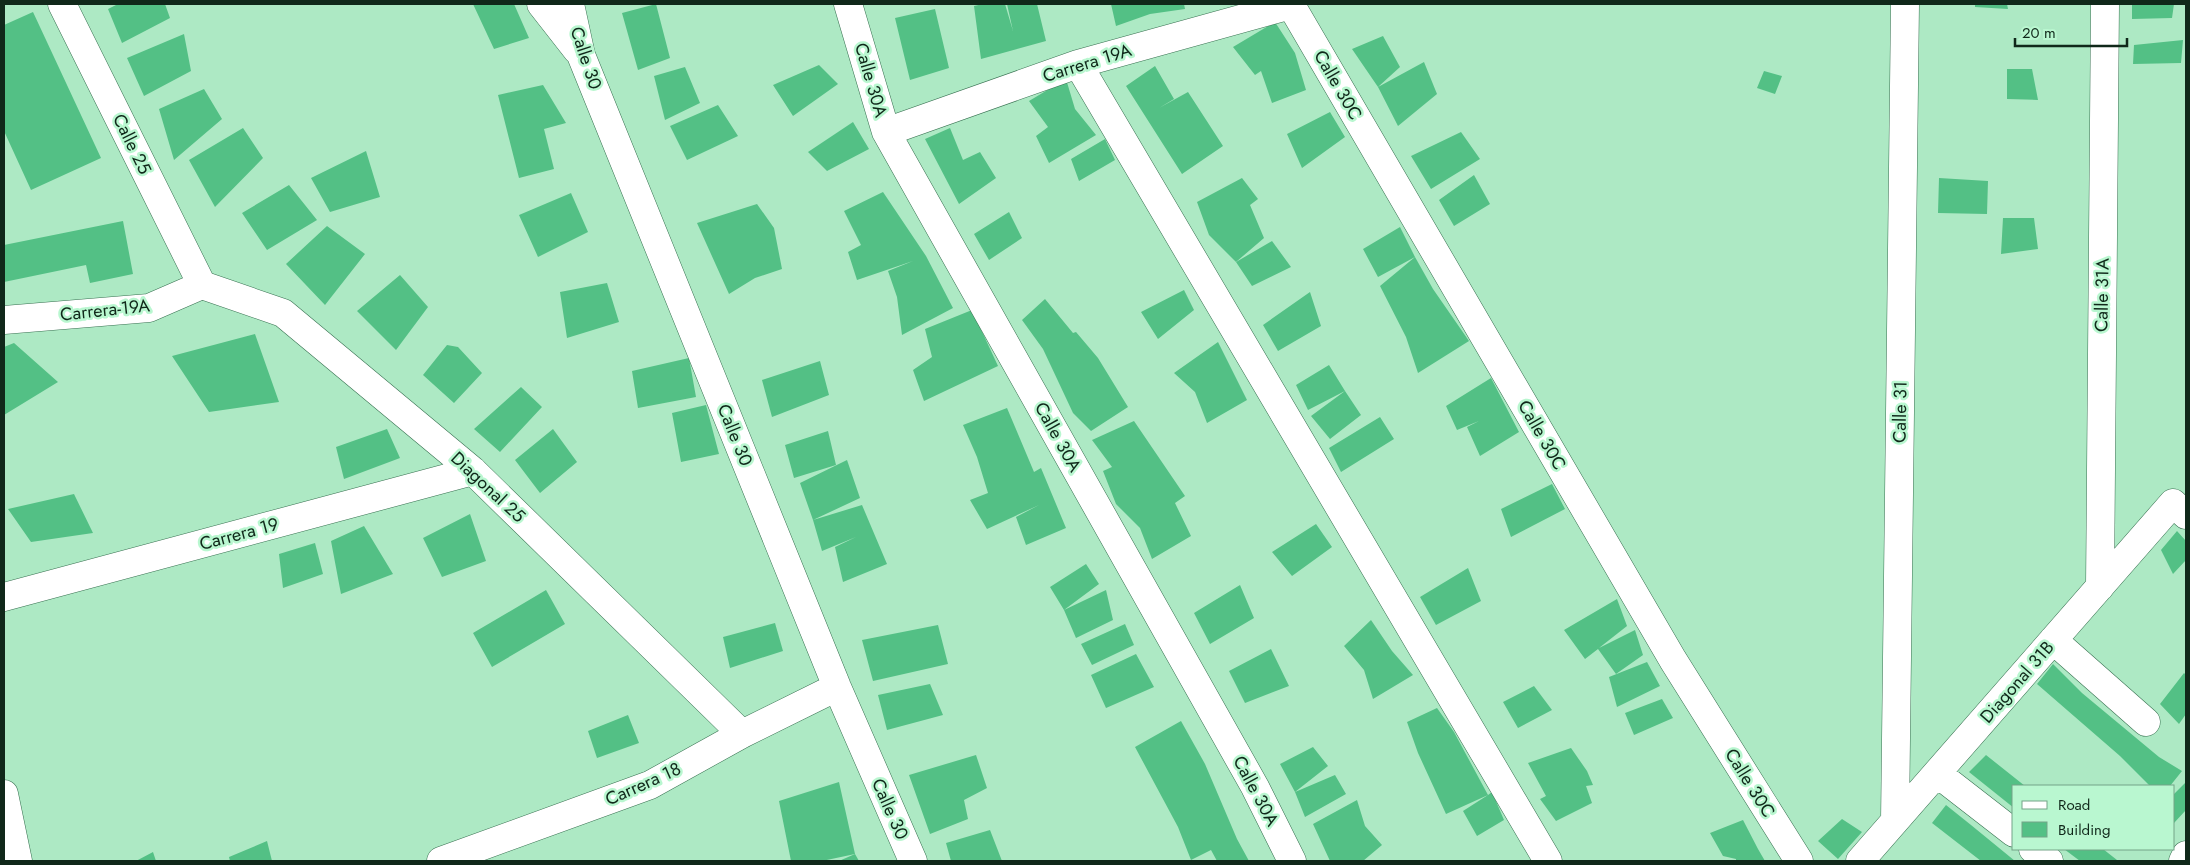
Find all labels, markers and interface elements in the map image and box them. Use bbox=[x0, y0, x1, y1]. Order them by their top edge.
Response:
scale bar bbox=[2015, 15, 2128, 47]
text: 20 m bbox=[2022, 22, 2056, 44]
street label: Calle 30 bbox=[564, 23, 608, 93]
street label: Carrera 19A bbox=[1039, 37, 1135, 89]
street label: Calle 30A bbox=[848, 40, 894, 120]
street label: Calle 30C bbox=[1308, 45, 1368, 125]
street label: Calle 25 bbox=[106, 109, 158, 179]
street label: Calle 31A bbox=[2088, 258, 2116, 332]
street label: Carrera-19A bbox=[59, 292, 151, 328]
street label: Calle 31 bbox=[1886, 381, 1914, 443]
street label: Calle 30C bbox=[1512, 395, 1572, 475]
street label: Calle 30A bbox=[1028, 397, 1088, 477]
street label: Calle 30 bbox=[711, 400, 759, 470]
street label: Diagonal 25 bbox=[445, 446, 531, 528]
street label: Carrera 19 bbox=[196, 511, 282, 557]
street label: Diagonal 31B bbox=[1974, 635, 2060, 729]
street label: Calle 30C bbox=[1719, 744, 1781, 822]
street label: Calle 30A bbox=[1227, 751, 1285, 831]
street label: Carrera 18 bbox=[601, 756, 685, 812]
street label: Calle 30 bbox=[865, 774, 915, 844]
legend bbox=[2012, 785, 2175, 850]
text: Road bbox=[2058, 794, 2090, 816]
text: Building bbox=[2058, 819, 2110, 841]

